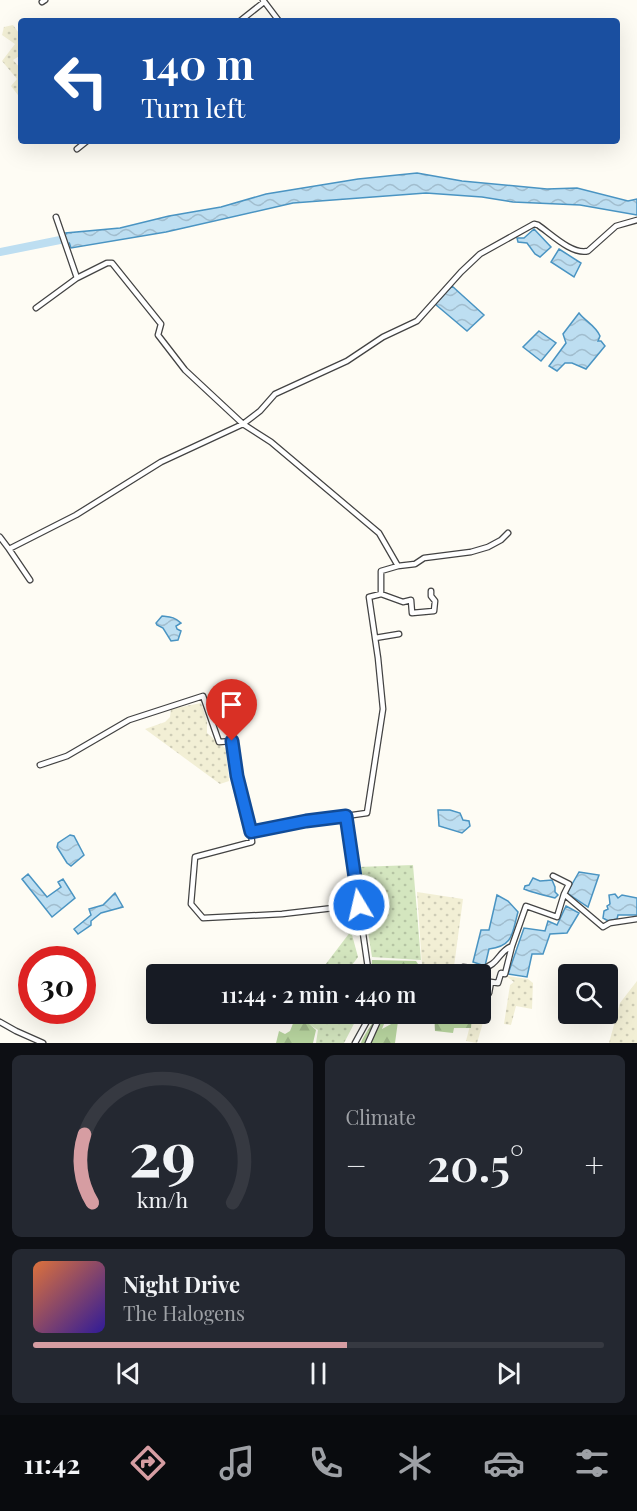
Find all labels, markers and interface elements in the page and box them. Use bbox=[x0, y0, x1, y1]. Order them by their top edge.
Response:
text: 140 m bbox=[141, 35, 254, 91]
icon: left bbox=[42, 42, 120, 120]
text: Turn left bbox=[141, 89, 245, 125]
pin bbox=[206, 679, 257, 741]
icon: arrive bbox=[215, 688, 248, 721]
position arrow bbox=[327, 873, 391, 937]
speed limit sign: 30 bbox=[18, 946, 96, 1024]
map controls bbox=[558, 964, 618, 1024]
button: search bbox=[558, 964, 618, 1024]
text: 11:44 · 2 min · 440 m bbox=[221, 979, 416, 1009]
text: Climate bbox=[346, 1103, 416, 1130]
text: 29 bbox=[129, 1109, 196, 1193]
text: 20.5° bbox=[427, 1133, 524, 1193]
text: − bbox=[346, 1142, 367, 1186]
text: + bbox=[585, 1142, 604, 1186]
text: km/h bbox=[137, 1185, 188, 1213]
text: Night Drive bbox=[123, 1269, 240, 1299]
text: The Halogens bbox=[123, 1299, 245, 1326]
icon: previous bbox=[112, 1357, 145, 1390]
icon: pause bbox=[302, 1357, 335, 1390]
icon: next bbox=[492, 1357, 525, 1390]
icon: directions bbox=[127, 1442, 169, 1484]
icon: music bbox=[216, 1442, 258, 1484]
icon: phone bbox=[305, 1442, 347, 1484]
icon: climate bbox=[394, 1442, 436, 1484]
icon: car bbox=[483, 1442, 525, 1484]
icon: filters bbox=[571, 1442, 613, 1484]
text: 11:42 bbox=[23, 1445, 80, 1481]

